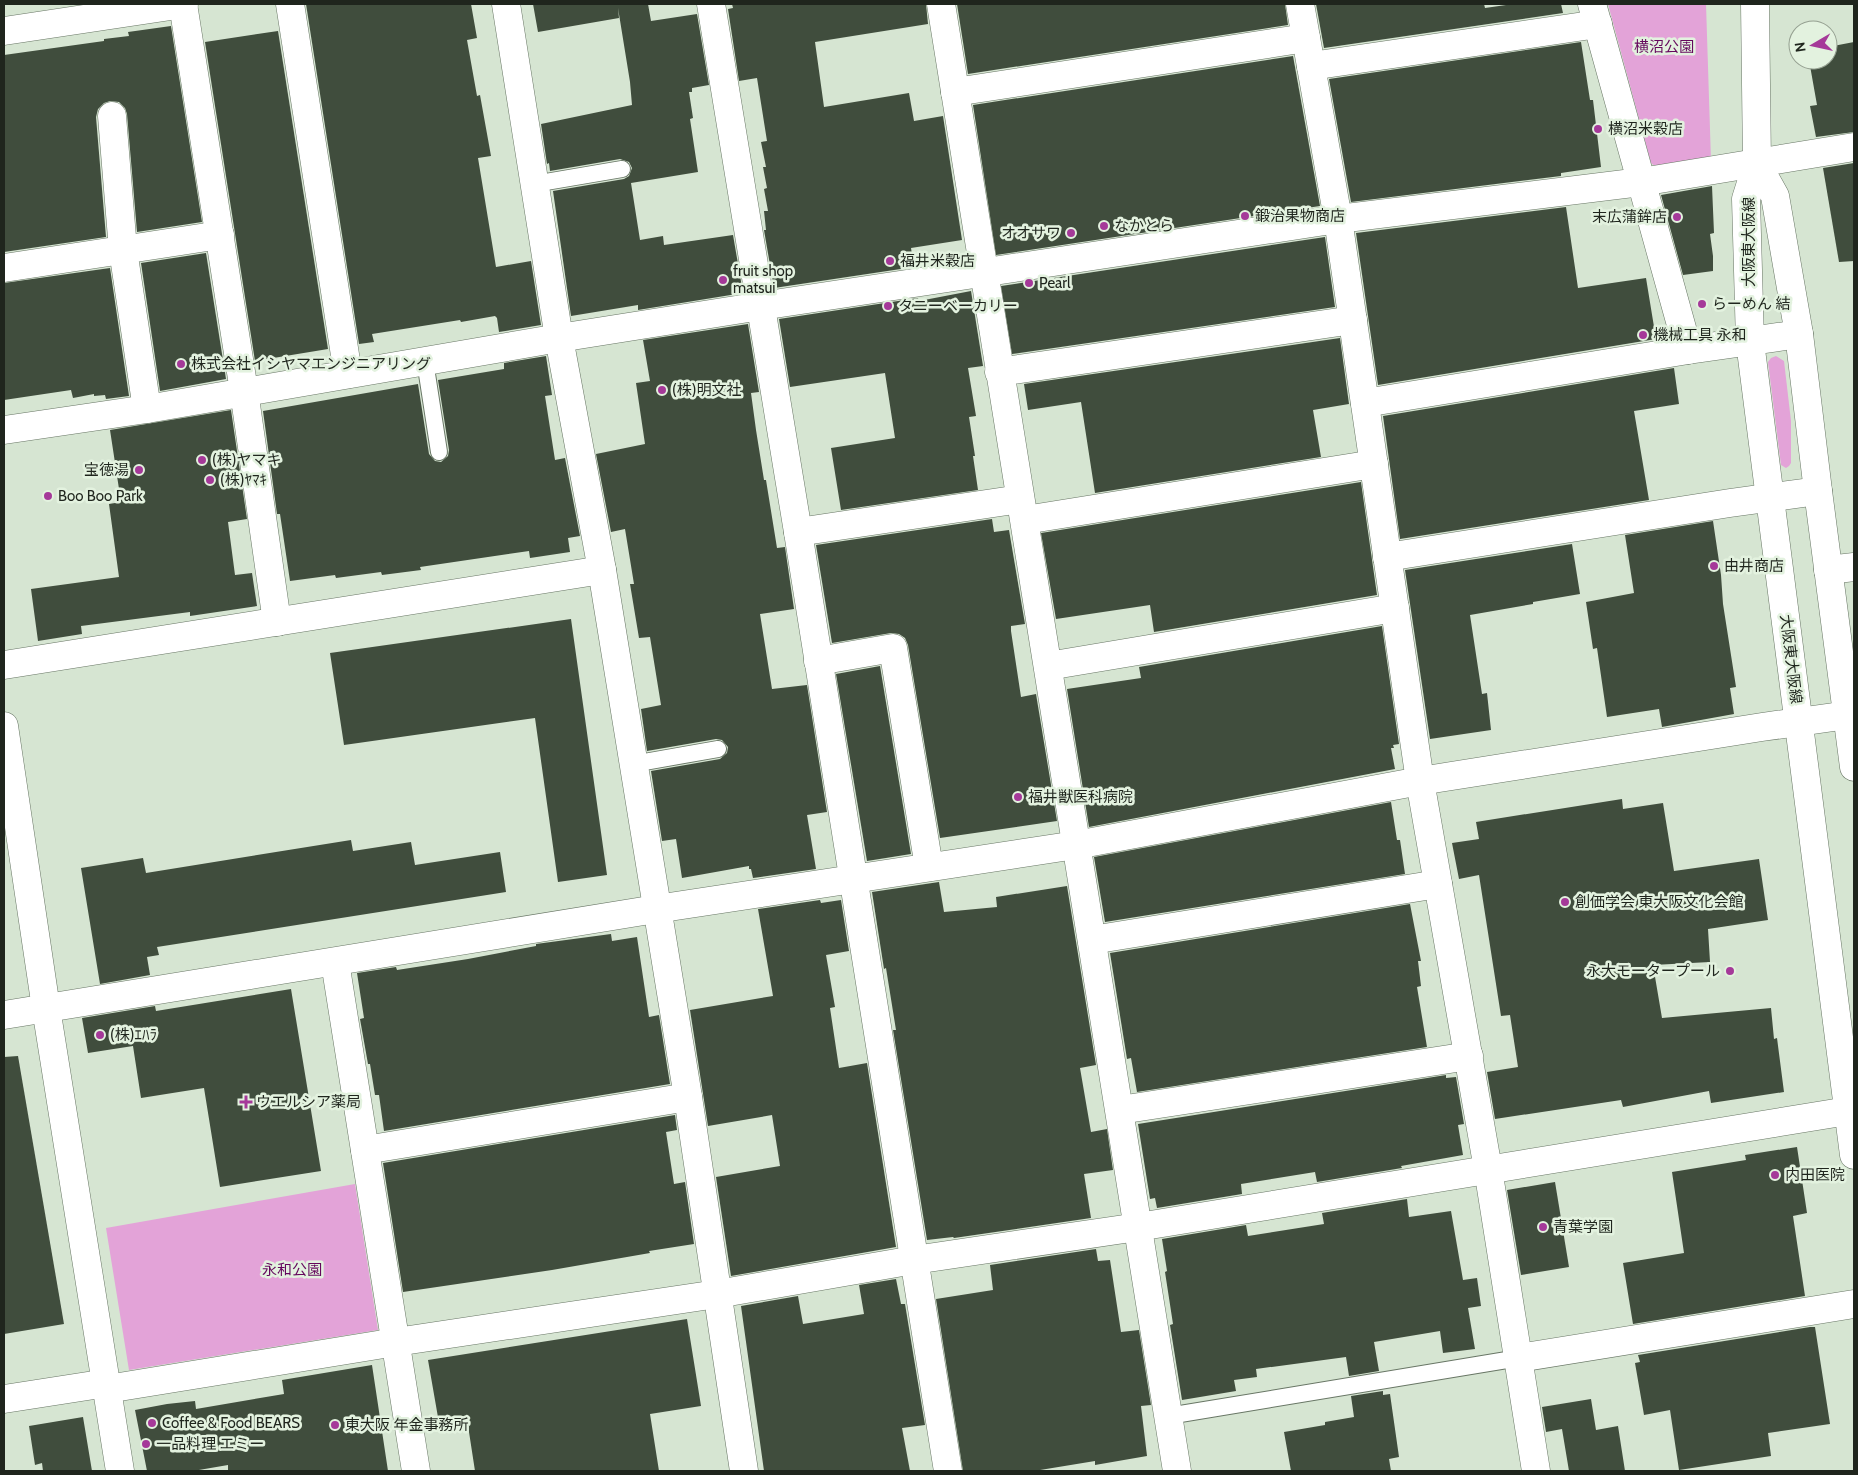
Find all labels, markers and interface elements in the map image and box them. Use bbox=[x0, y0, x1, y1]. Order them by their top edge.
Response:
north arrow bbox=[1788, 20, 1838, 70]
park label: 横沼公園 bbox=[1634, 38, 1694, 56]
text: N bbox=[1790, 41, 1810, 53]
place label: 横沼米穀店 bbox=[1608, 120, 1683, 138]
marker: 横沼米穀店 bbox=[1592, 123, 1604, 135]
street label: 大阪東大阪線 bbox=[1740, 197, 1758, 287]
place label: 鍛治果物商店 bbox=[1255, 207, 1345, 225]
place label: 末広蒲鉾店 bbox=[1592, 208, 1667, 226]
marker: 鍛治果物商店 bbox=[1239, 210, 1251, 222]
marker: 末広蒲鉾店 bbox=[1671, 211, 1683, 223]
place label: なかとら bbox=[1114, 217, 1174, 235]
marker: なかとら bbox=[1098, 220, 1110, 232]
place label: オオサワ bbox=[1001, 224, 1061, 242]
marker: オオサワ bbox=[1065, 227, 1077, 239]
place label: 福井米穀店 bbox=[900, 252, 975, 270]
marker: 福井米穀店 bbox=[884, 255, 896, 267]
place label: fruit shop matsui bbox=[733, 262, 793, 297]
marker: fruit shop matsui bbox=[717, 274, 729, 286]
place label: Pearl bbox=[1039, 274, 1071, 292]
marker: Pearl bbox=[1023, 277, 1035, 289]
place label: らーめん 結 bbox=[1712, 295, 1790, 313]
place label: タニーベーカリー bbox=[898, 297, 1018, 315]
marker: らーめん 結 bbox=[1696, 298, 1708, 310]
marker: タニーベーカリー bbox=[882, 300, 894, 312]
place label: 機械工具 永和 bbox=[1653, 326, 1746, 344]
marker: 機械工具 永和 bbox=[1637, 329, 1649, 341]
place label: 株式会社イシヤマエンジニアリング bbox=[191, 355, 431, 373]
marker: 株式会社イシヤマエンジニアリング bbox=[175, 358, 187, 370]
place label: (株)明文社 bbox=[672, 381, 741, 399]
marker: (株)明文社 bbox=[656, 384, 668, 396]
place label: (株)ヤマキ bbox=[212, 451, 281, 469]
marker: (株)ヤマキ bbox=[196, 454, 208, 466]
place label: 宝徳湯 bbox=[84, 461, 129, 479]
marker: 宝徳湯 bbox=[133, 464, 145, 476]
place label: (株)ﾔﾏｷ bbox=[220, 471, 267, 489]
marker: (株)ﾔﾏｷ bbox=[204, 474, 216, 486]
place label: Boo Boo Park bbox=[58, 487, 143, 505]
marker: Boo Boo Park bbox=[42, 490, 54, 502]
place label: 由井商店 bbox=[1724, 557, 1784, 575]
marker: 由井商店 bbox=[1708, 560, 1720, 572]
street label: 大阪東大阪線 bbox=[1777, 613, 1805, 705]
place label: 福井獣医科病院 bbox=[1028, 788, 1133, 806]
marker: 福井獣医科病院 bbox=[1012, 791, 1024, 803]
place label: 創価学会 東大阪文化会館 bbox=[1575, 893, 1743, 911]
marker: 創価学会 東大阪文化会館 bbox=[1559, 896, 1571, 908]
place label: 永大モータープール bbox=[1586, 962, 1720, 980]
marker: 永大モータープール bbox=[1724, 965, 1736, 977]
place label: (株)ｴﾊﾗ bbox=[110, 1026, 157, 1044]
marker: (株)ｴﾊﾗ bbox=[94, 1029, 106, 1041]
place label: ウエルシア薬局 bbox=[256, 1093, 361, 1111]
marker: ウエルシア薬局 bbox=[240, 1096, 252, 1108]
place label: 内田医院 bbox=[1785, 1166, 1845, 1184]
marker: 内田医院 bbox=[1769, 1169, 1781, 1181]
place label: 青葉学園 bbox=[1553, 1218, 1613, 1236]
marker: 青葉学園 bbox=[1537, 1221, 1549, 1233]
park label: 永和公園 bbox=[262, 1261, 322, 1279]
place label: Coffee & Food BEARS bbox=[162, 1414, 300, 1432]
place label: 東大阪 年金事務所 bbox=[345, 1416, 468, 1434]
marker: Coffee & Food BEARS bbox=[146, 1417, 158, 1429]
marker: 東大阪 年金事務所 bbox=[329, 1419, 341, 1431]
place label: 一品料理 エミー bbox=[156, 1435, 264, 1453]
marker: 一品料理 エミー bbox=[140, 1438, 152, 1450]

